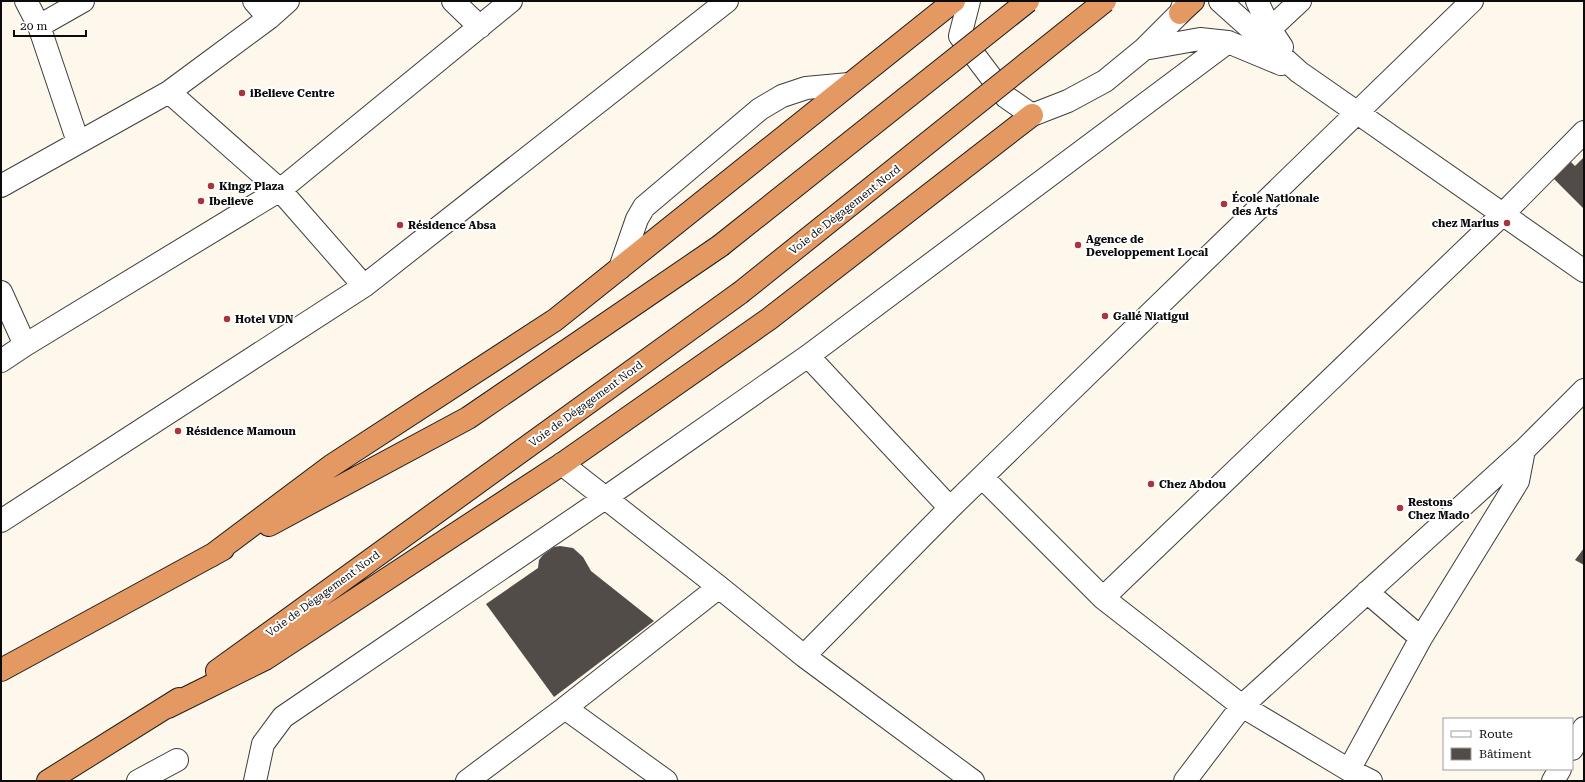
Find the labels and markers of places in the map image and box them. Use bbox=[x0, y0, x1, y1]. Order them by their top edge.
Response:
place label: iBelieve Centre bbox=[250, 87, 335, 100]
marker: iBelieve Centre bbox=[237, 88, 247, 98]
place label: Kingz Plaza bbox=[219, 180, 284, 193]
marker: Kingz Plaza bbox=[206, 181, 216, 191]
place label: École Nationale des Arts bbox=[1232, 191, 1320, 218]
place label: Ibelieve bbox=[209, 195, 254, 208]
marker: Ibelieve bbox=[196, 196, 206, 206]
marker: École Nationale des Arts bbox=[1219, 199, 1229, 209]
place label: chez Marius bbox=[1432, 217, 1499, 230]
marker: chez Marius bbox=[1502, 218, 1512, 228]
place label: Résidence Absa bbox=[408, 219, 497, 232]
marker: Résidence Absa bbox=[395, 220, 405, 230]
place label: Agence de Developpement Local bbox=[1086, 233, 1209, 259]
marker: Agence de Developpement Local bbox=[1073, 240, 1083, 250]
place label: Gallé Niatigui bbox=[1113, 310, 1189, 323]
marker: Gallé Niatigui bbox=[1100, 311, 1110, 321]
place label: Hotel VDN bbox=[235, 313, 294, 326]
marker: Hotel VDN bbox=[222, 314, 232, 324]
place label: Résidence Mamoun bbox=[186, 425, 297, 438]
marker: Résidence Mamoun bbox=[173, 426, 183, 436]
place label: Chez Abdou bbox=[1159, 478, 1227, 491]
marker: Chez Abdou bbox=[1146, 479, 1156, 489]
place label: Restons Chez Mado bbox=[1408, 496, 1470, 522]
marker: Restons Chez Mado bbox=[1395, 503, 1405, 513]

